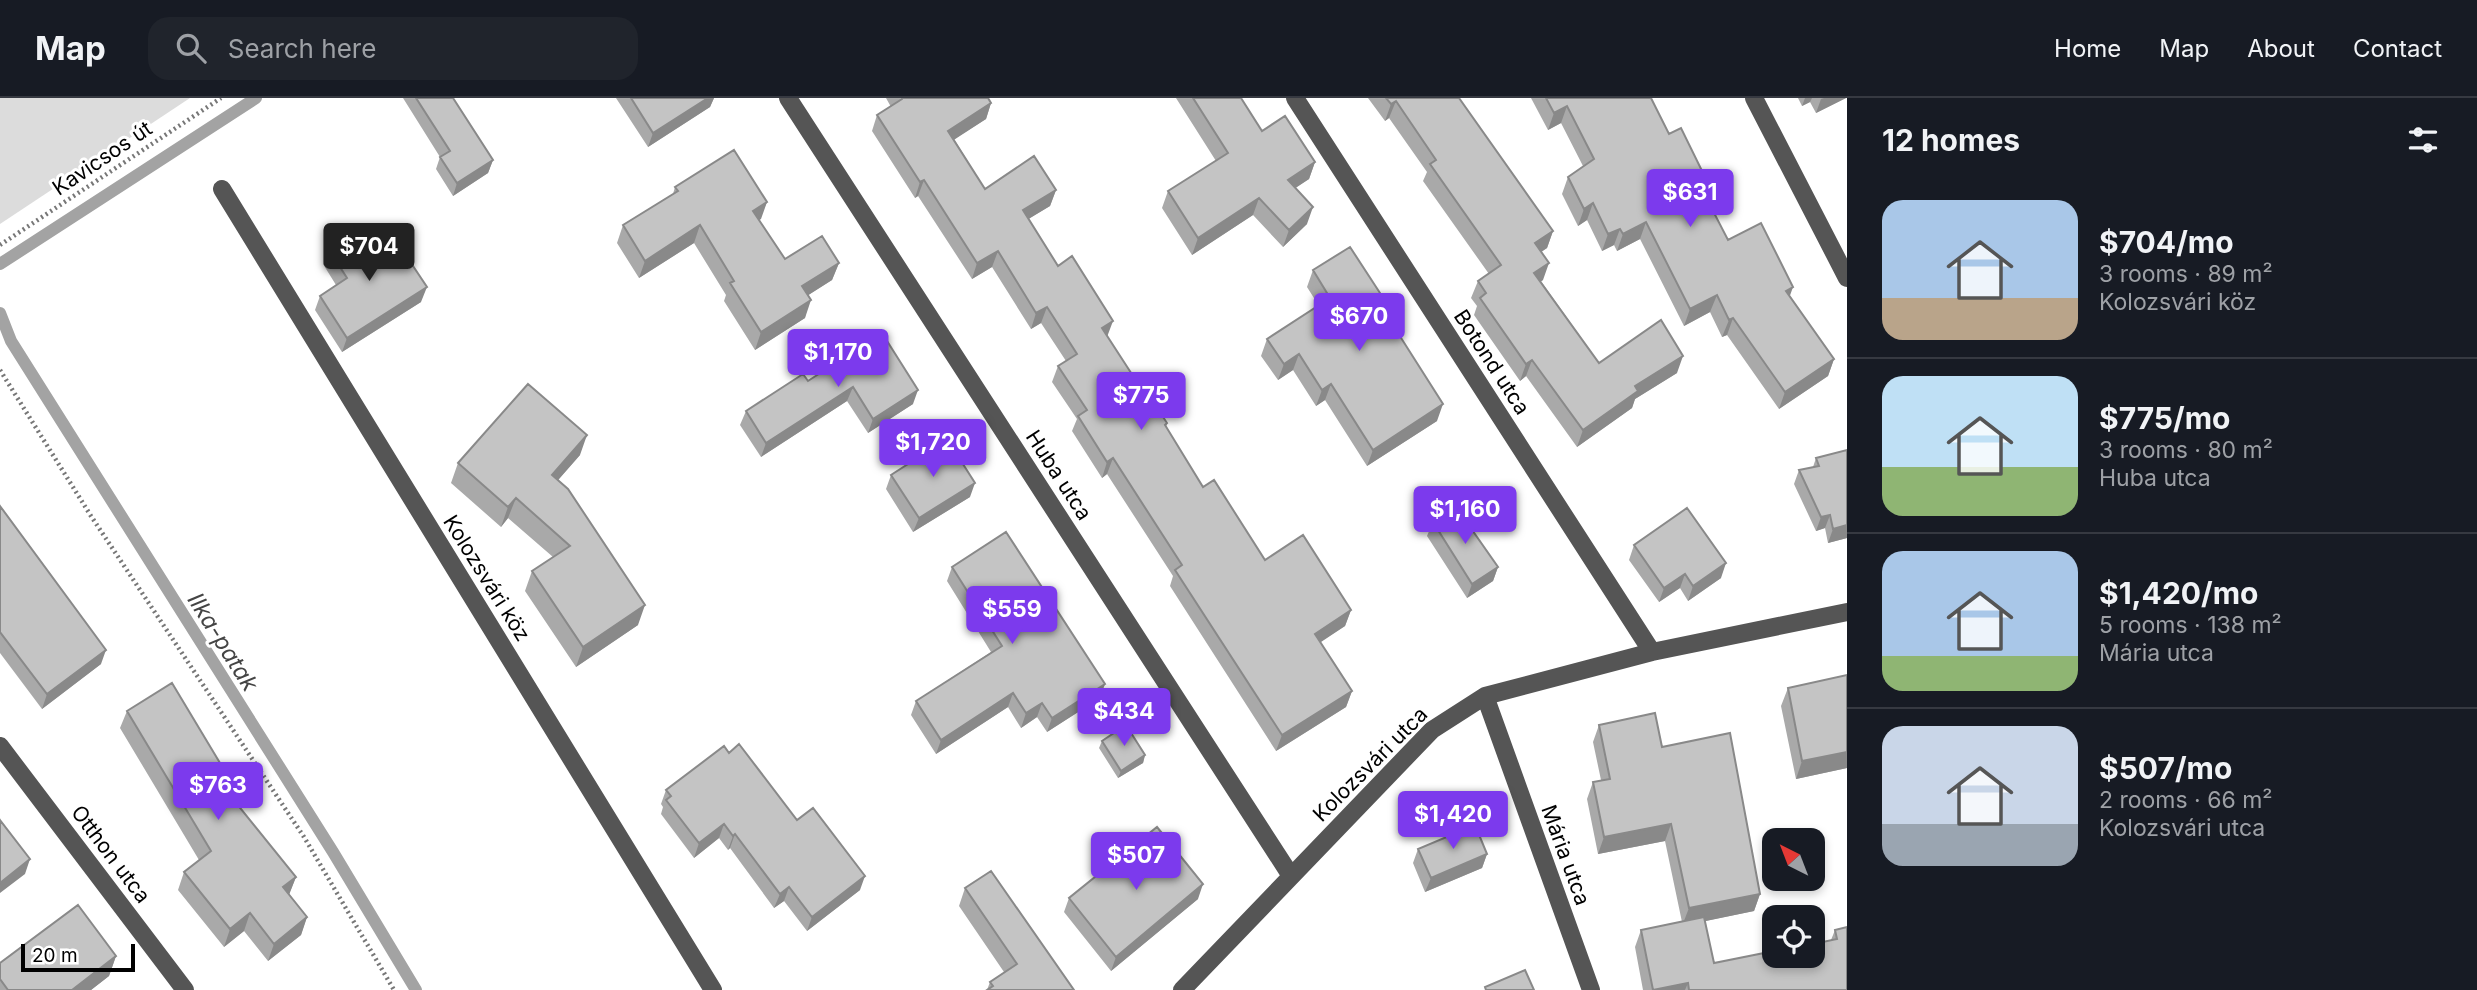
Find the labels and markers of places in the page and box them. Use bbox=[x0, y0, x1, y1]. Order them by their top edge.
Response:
pin: $631 bbox=[1649, 170, 1731, 229]
pin: $704 bbox=[328, 223, 410, 283]
pin: $670 bbox=[1318, 294, 1400, 353]
pin: $1,170 bbox=[781, 330, 895, 389]
pin: $775 bbox=[1100, 372, 1182, 432]
pin: $1,720 bbox=[876, 420, 990, 479]
pin: $1,160 bbox=[1408, 486, 1522, 546]
pin: $559 bbox=[971, 587, 1053, 646]
pin: $434 bbox=[1083, 688, 1165, 748]
pin: $763 bbox=[177, 762, 259, 822]
pin: $1,420 bbox=[1396, 792, 1510, 851]
pin: $507 bbox=[1095, 832, 1177, 892]

